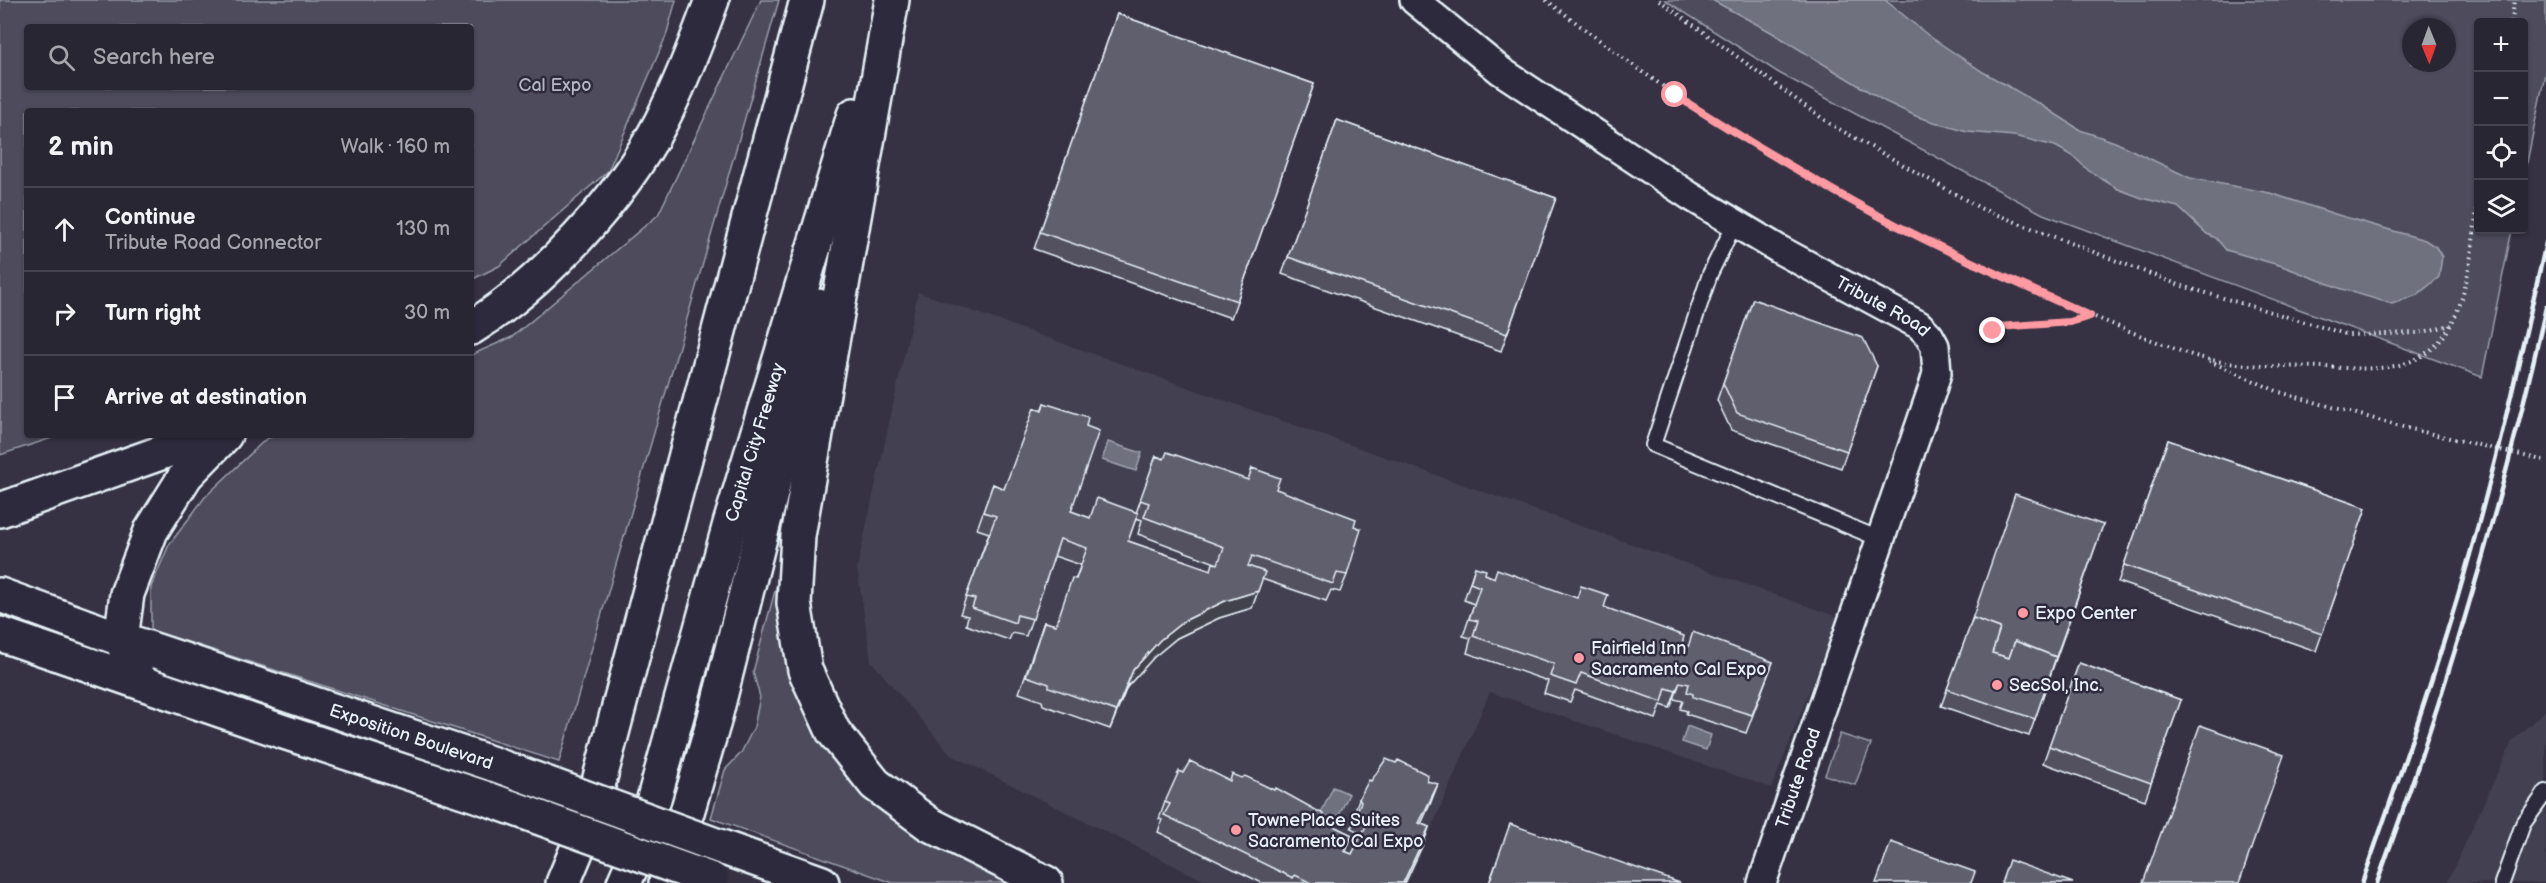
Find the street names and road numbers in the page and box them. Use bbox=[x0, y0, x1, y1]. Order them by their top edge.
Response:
street label: Tribute Road bbox=[1832, 272, 1934, 341]
street label: Capital City Freeway bbox=[721, 360, 789, 524]
street label: Exposition Boulevard bbox=[327, 700, 496, 774]
street label: Tribute Road bbox=[1772, 725, 1825, 831]

